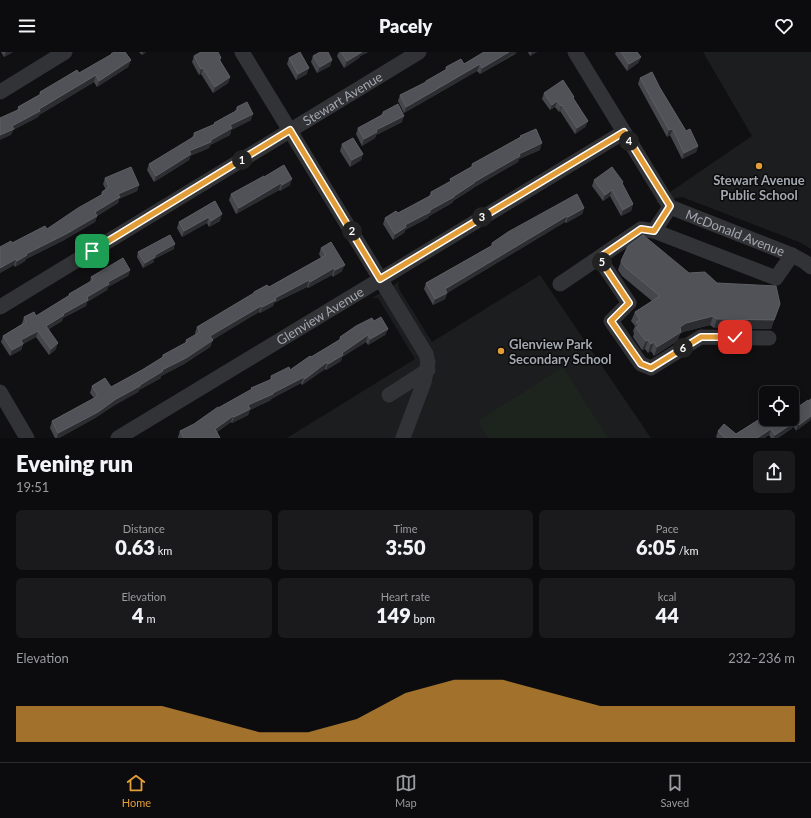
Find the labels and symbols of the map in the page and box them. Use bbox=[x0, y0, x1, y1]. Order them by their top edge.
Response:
street label: Stewart Avenue bbox=[300, 68, 385, 129]
pin: 4 bbox=[619, 131, 639, 151]
pin: 1 bbox=[232, 150, 252, 170]
marker: Stewart Avenue Public School bbox=[754, 161, 764, 171]
place label: Stewart Avenue Public School bbox=[713, 172, 805, 203]
street label: McDonald Avenue bbox=[683, 206, 787, 259]
pin: 3 bbox=[472, 207, 492, 227]
pin: 2 bbox=[342, 221, 362, 241]
pin bbox=[75, 234, 109, 268]
pin: 5 bbox=[592, 252, 612, 272]
street label: Glenview Avenue bbox=[273, 283, 367, 348]
pin bbox=[718, 320, 752, 354]
place label: Glenview Park Secondary School bbox=[509, 336, 611, 367]
pin: 6 bbox=[673, 338, 693, 358]
marker: Glenview Park Secondary School bbox=[496, 346, 506, 356]

